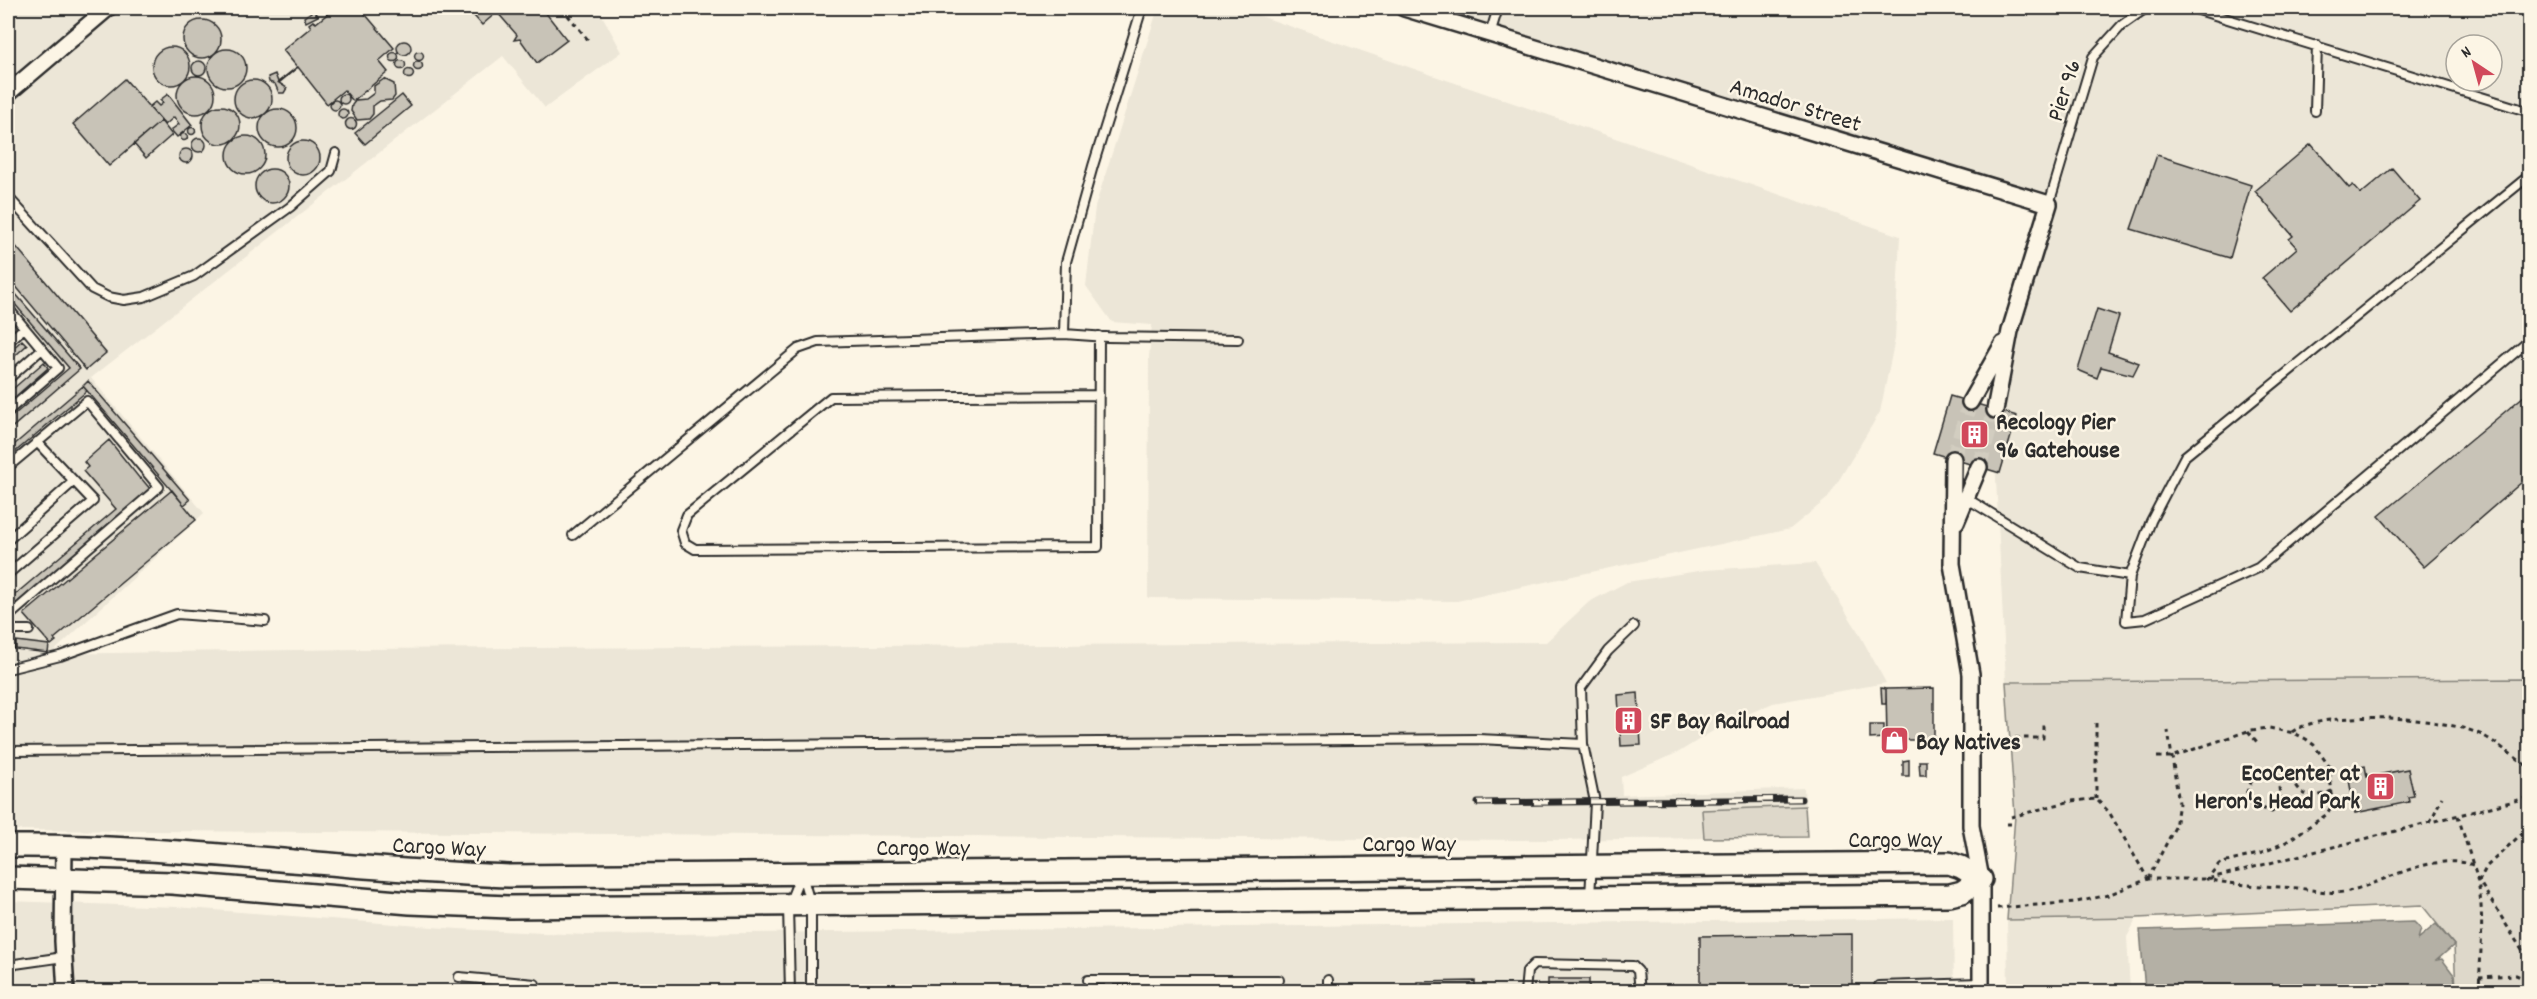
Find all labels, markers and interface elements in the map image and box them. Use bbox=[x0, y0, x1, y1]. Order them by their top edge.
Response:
north arrow bbox=[2444, 33, 2504, 93]
text: N bbox=[2457, 41, 2477, 65]
street label: Pier 96 bbox=[2040, 56, 2092, 126]
street label: Amador Street bbox=[1725, 71, 1865, 143]
place label: Recology Pier 96 Gatehouse bbox=[1996, 407, 2120, 469]
building icon: Recology Pier 96 Gatehouse bbox=[1959, 419, 1991, 451]
building icon: SF Bay Railroad bbox=[1613, 704, 1645, 736]
place label: SF Bay Railroad bbox=[1650, 706, 1790, 740]
shop icon: Bay Natives bbox=[1879, 725, 1911, 757]
place label: Bay Natives bbox=[1916, 727, 2021, 761]
place label: EcoCenter at Heron's Head Park bbox=[2194, 758, 2360, 820]
building icon: EcoCenter at Heron's Head Park bbox=[2365, 770, 2397, 802]
street label: Cargo Way bbox=[1848, 825, 1943, 859]
street label: Cargo Way bbox=[1362, 829, 1457, 863]
street label: Cargo Way bbox=[391, 830, 488, 868]
street label: Cargo Way bbox=[876, 833, 971, 867]

